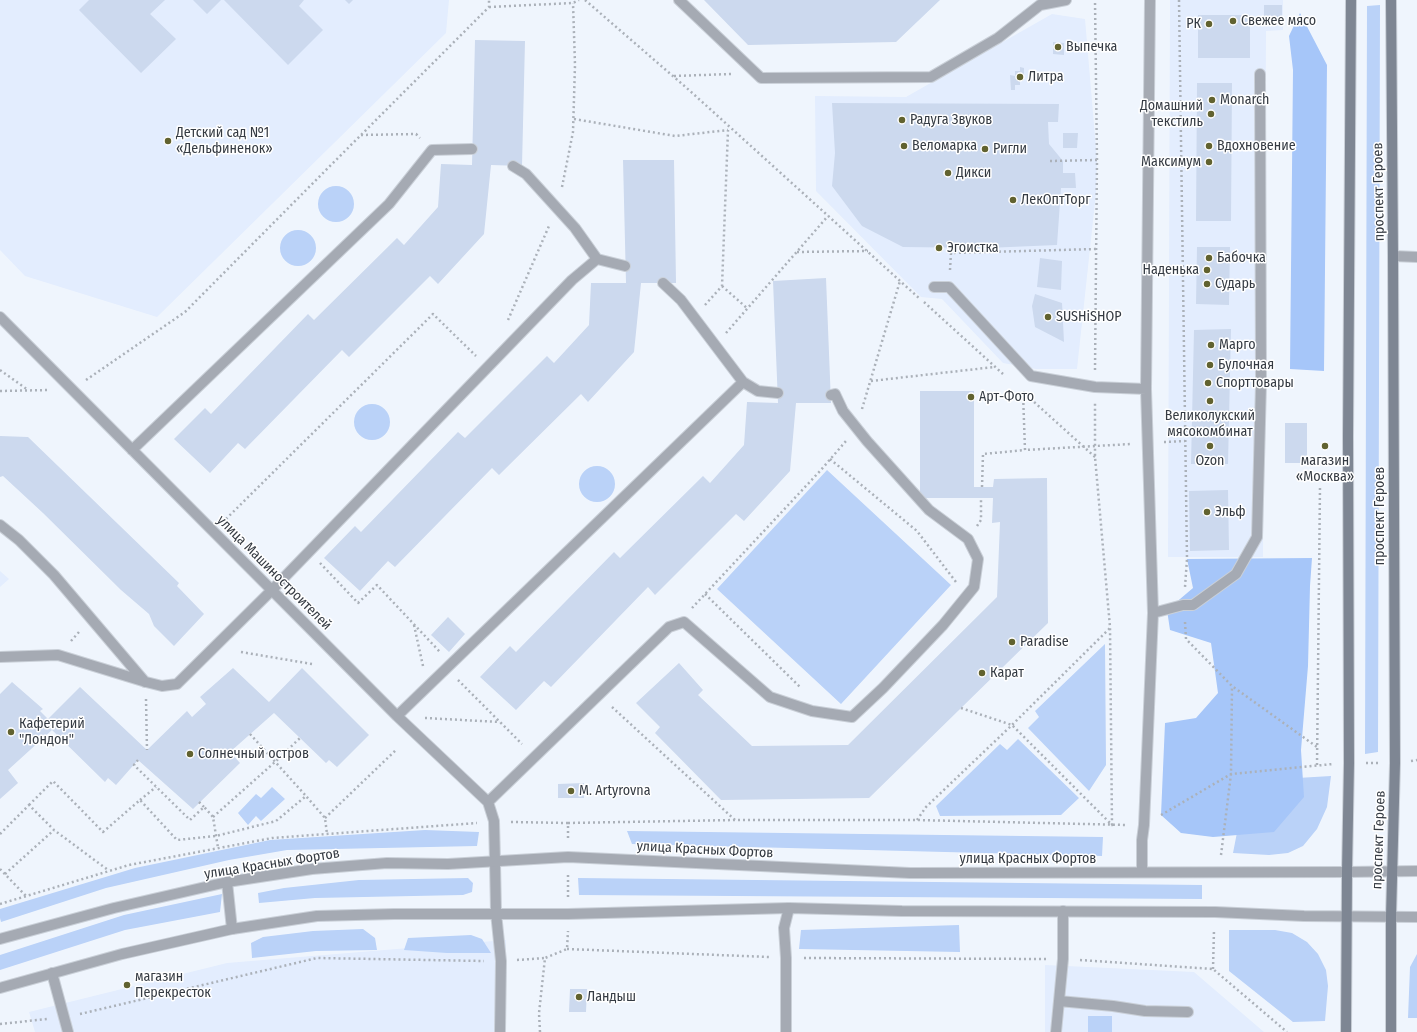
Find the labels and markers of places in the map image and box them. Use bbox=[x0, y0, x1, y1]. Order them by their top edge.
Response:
place label: Свежее мясо bbox=[1241, 13, 1316, 29]
place label: РК bbox=[1186, 16, 1201, 32]
marker: Свежее мясо bbox=[1228, 16, 1238, 26]
marker: РК bbox=[1204, 19, 1214, 29]
place label: Выпечка bbox=[1066, 39, 1117, 55]
marker: Выпечка bbox=[1053, 42, 1063, 52]
place label: Литра bbox=[1028, 69, 1064, 85]
marker: Литра bbox=[1015, 72, 1025, 82]
place label: Monarch bbox=[1220, 92, 1269, 108]
marker: Monarch bbox=[1207, 95, 1217, 105]
place label: Домашний текстиль bbox=[1140, 98, 1203, 130]
marker: Домашний текстиль bbox=[1206, 109, 1216, 119]
place label: Радуга Звуков bbox=[910, 112, 992, 128]
marker: Радуга Звуков bbox=[897, 115, 907, 125]
place label: Детский сад №1 «Дельфиненок» bbox=[176, 125, 273, 158]
marker: Детский сад №1 «Дельфиненок» bbox=[163, 136, 173, 146]
place label: Веломарка bbox=[912, 138, 977, 154]
place label: Вдохновение bbox=[1217, 138, 1296, 154]
marker: Веломарка bbox=[899, 141, 909, 151]
place label: Ригли bbox=[993, 141, 1027, 157]
marker: Вдохновение bbox=[1204, 141, 1214, 151]
marker: Ригли bbox=[980, 144, 990, 154]
place label: Максимум bbox=[1141, 154, 1201, 170]
marker: Максимум bbox=[1204, 157, 1214, 167]
place label: Дикси bbox=[956, 165, 991, 181]
marker: Дикси bbox=[943, 168, 953, 178]
place label: ЛекОптТорг bbox=[1021, 192, 1091, 208]
marker: ЛекОптТорг bbox=[1008, 195, 1018, 205]
place label: Эгоистка bbox=[947, 240, 999, 256]
marker: Эгоистка bbox=[934, 243, 944, 253]
place label: Бабочка bbox=[1217, 250, 1266, 266]
marker: Бабочка bbox=[1204, 253, 1214, 263]
place label: Наденька bbox=[1143, 262, 1199, 278]
marker: Наденька bbox=[1202, 265, 1212, 275]
place label: Сударь bbox=[1215, 276, 1255, 292]
marker: Сударь bbox=[1202, 279, 1212, 289]
place label: SUSHiSHOP bbox=[1056, 309, 1122, 325]
marker: SUSHiSHOP bbox=[1043, 312, 1053, 322]
place label: Марго bbox=[1219, 337, 1256, 353]
marker: Марго bbox=[1206, 340, 1216, 350]
place label: Булочная bbox=[1218, 357, 1274, 373]
marker: Булочная bbox=[1205, 360, 1215, 370]
place label: Спорттовары bbox=[1216, 375, 1294, 391]
marker: Спорттовары bbox=[1203, 378, 1213, 388]
place label: Арт-Фото bbox=[979, 389, 1034, 405]
marker: Арт-Фото bbox=[966, 392, 976, 402]
marker: Великолукский мясокомбинат bbox=[1205, 396, 1215, 406]
place label: Великолукский мясокомбинат bbox=[1165, 408, 1255, 440]
marker: Ozon bbox=[1205, 441, 1215, 451]
marker: магазин «Москва» bbox=[1320, 441, 1330, 451]
place label: Ozon bbox=[1196, 453, 1224, 469]
place label: магазин «Москва» bbox=[1296, 453, 1354, 486]
place label: Эльф bbox=[1215, 504, 1246, 520]
marker: Эльф bbox=[1202, 507, 1212, 517]
place label: Paradise bbox=[1020, 634, 1069, 650]
marker: Paradise bbox=[1007, 637, 1017, 647]
place label: Карат bbox=[990, 665, 1024, 681]
marker: Карат bbox=[977, 668, 987, 678]
place label: Кафетерий "Лондон" bbox=[19, 716, 85, 748]
marker: Кафетерий "Лондон" bbox=[6, 727, 16, 737]
place label: Солнечный остров bbox=[198, 746, 309, 762]
marker: Солнечный остров bbox=[185, 749, 195, 759]
place label: M. Artyrovna bbox=[579, 783, 651, 799]
marker: M. Artyrovna bbox=[566, 786, 576, 796]
place label: магазин Перекресток bbox=[135, 969, 211, 1002]
marker: магазин Перекресток bbox=[122, 980, 132, 990]
place label: Ландыш bbox=[587, 989, 636, 1005]
marker: Ландыш bbox=[574, 992, 584, 1002]

